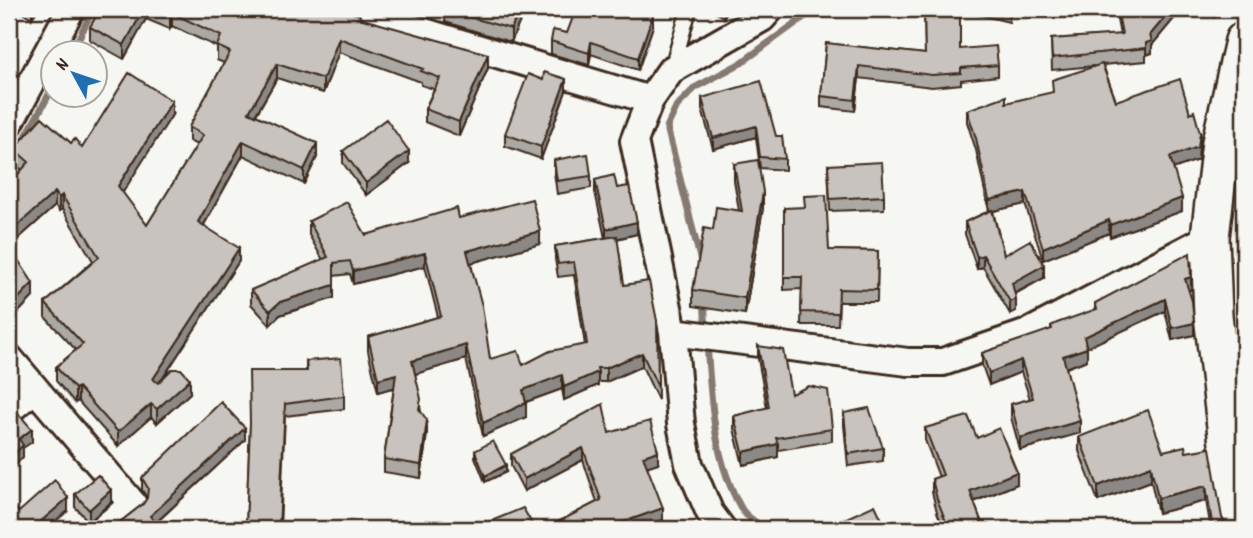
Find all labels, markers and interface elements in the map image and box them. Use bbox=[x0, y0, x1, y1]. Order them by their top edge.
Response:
north arrow bbox=[38, 38, 108, 108]
text: N bbox=[50, 53, 77, 78]

